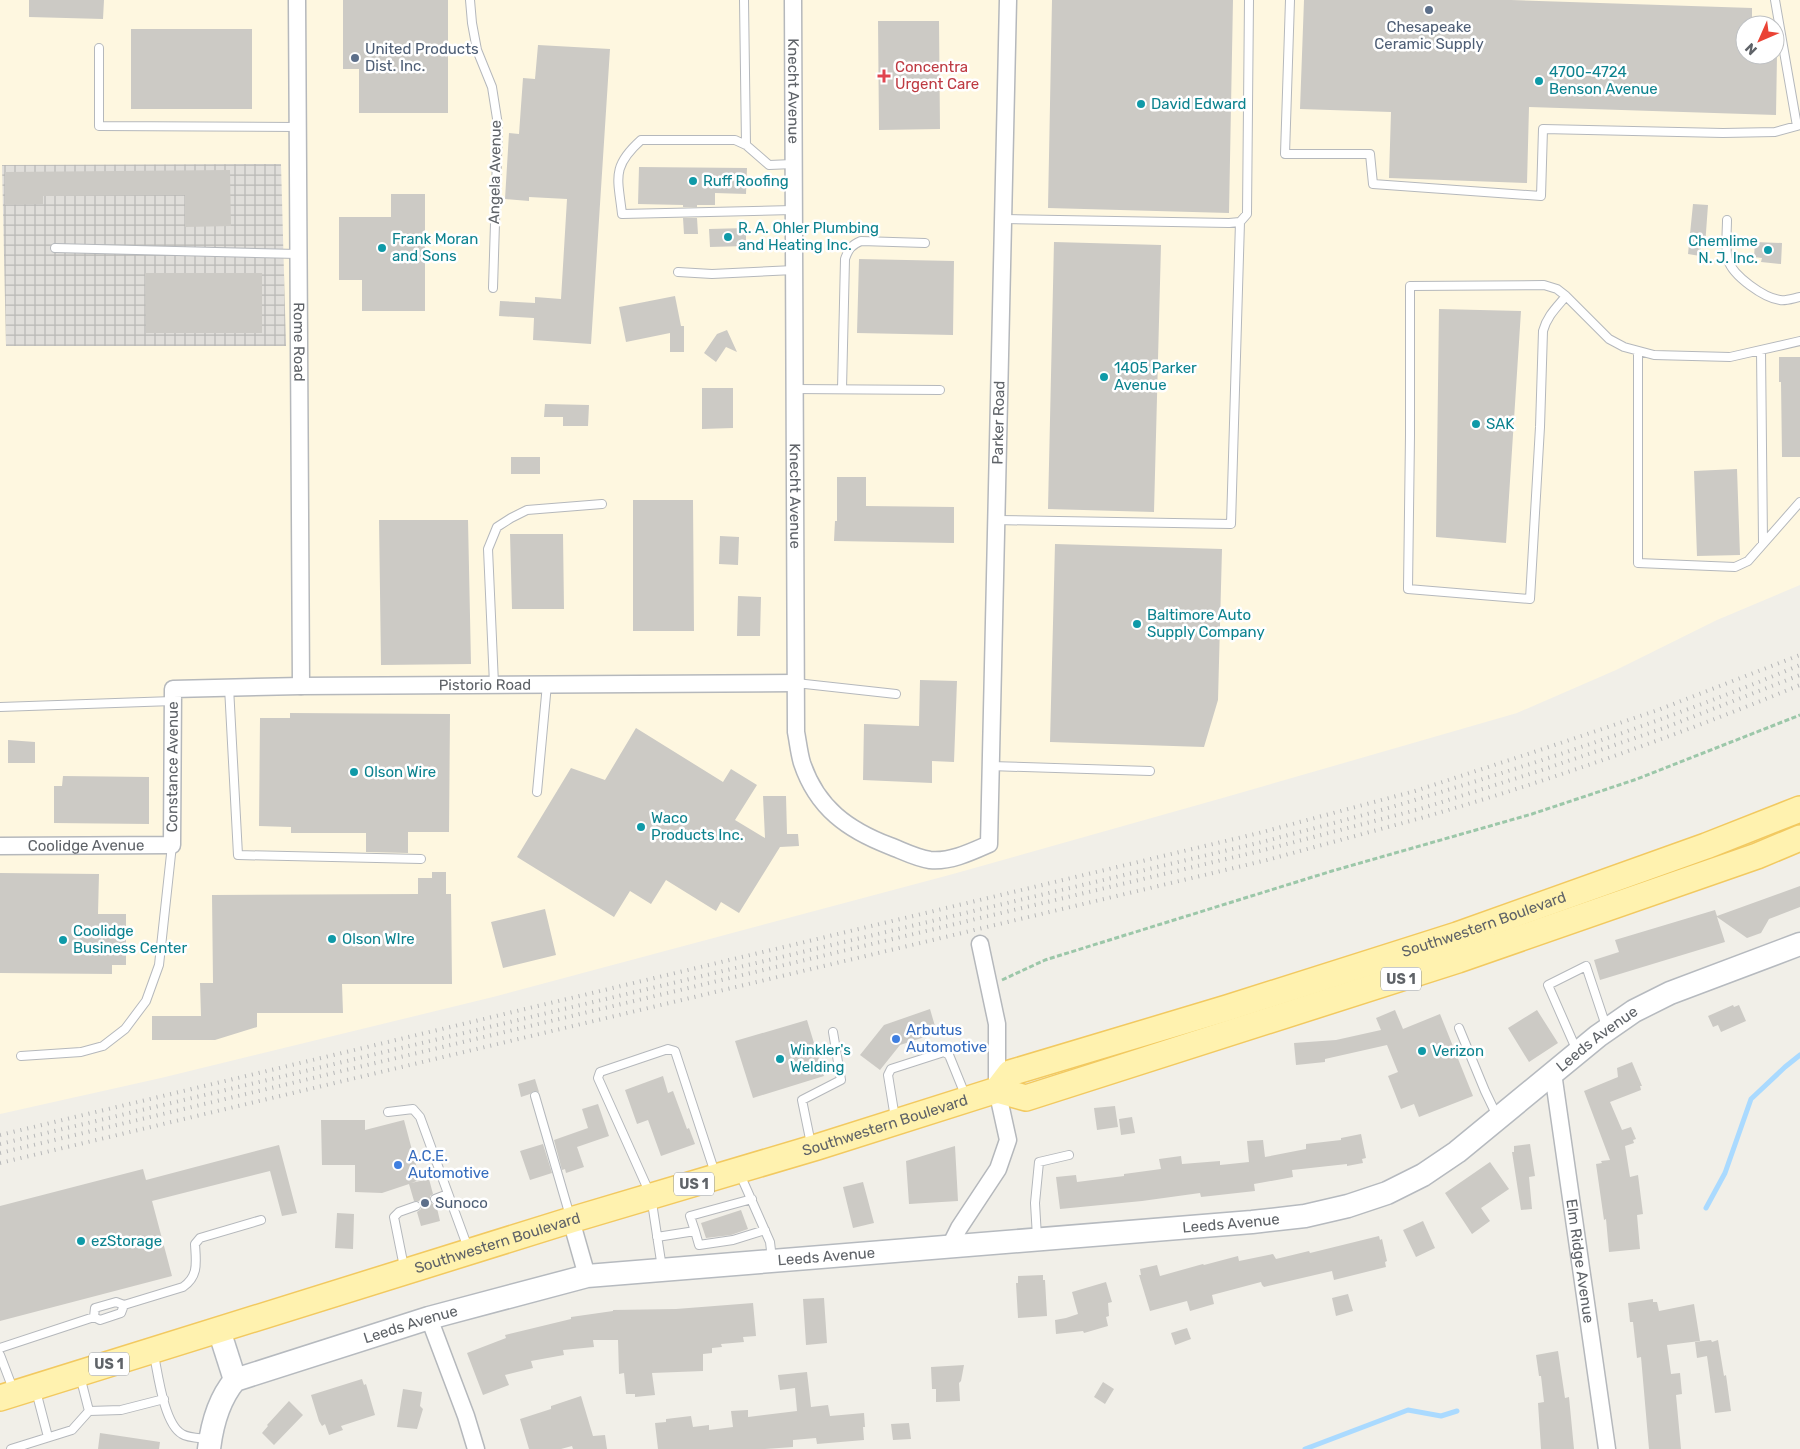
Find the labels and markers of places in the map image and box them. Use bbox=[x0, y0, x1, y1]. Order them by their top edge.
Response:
marker: Chesapeake Ceramic Supply bbox=[1423, 4, 1435, 16]
place label: Chesapeake Ceramic Supply bbox=[1374, 18, 1484, 53]
place label: United Products Dist. Inc. bbox=[365, 40, 479, 75]
marker: United Products Dist. Inc. bbox=[349, 52, 361, 64]
place label: Concentra Urgent Care bbox=[895, 58, 979, 93]
place label: 4700-4724 Benson Avenue bbox=[1549, 63, 1658, 98]
marker: Concentra Urgent Care bbox=[877, 69, 891, 83]
marker: 4700-4724 Benson Avenue bbox=[1533, 75, 1545, 87]
place label: David Edward bbox=[1151, 95, 1246, 113]
marker: David Edward bbox=[1135, 98, 1147, 110]
place label: Ruff Roofing bbox=[703, 172, 789, 190]
marker: Ruff Roofing bbox=[687, 175, 699, 187]
place label: R. A. Ohler Plumbing and Heating Inc. bbox=[738, 219, 879, 254]
place label: Frank Moran and Sons bbox=[392, 230, 478, 265]
marker: R. A. Ohler Plumbing and Heating Inc. bbox=[722, 231, 734, 243]
place label: Chemlime N. J. Inc. bbox=[1688, 232, 1758, 267]
marker: Frank Moran and Sons bbox=[376, 242, 388, 254]
marker: Chemlime N. J. Inc. bbox=[1762, 244, 1774, 256]
place label: 1405 Parker Avenue bbox=[1114, 359, 1197, 394]
marker: 1405 Parker Avenue bbox=[1098, 371, 1110, 383]
place label: SAK bbox=[1486, 415, 1514, 433]
marker: SAK bbox=[1470, 418, 1482, 430]
place label: Baltimore Auto Supply Company bbox=[1147, 606, 1265, 641]
marker: Baltimore Auto Supply Company bbox=[1131, 618, 1143, 630]
place label: Olson Wire bbox=[364, 763, 436, 781]
marker: Olson Wire bbox=[348, 766, 360, 778]
place label: Waco Products Inc. bbox=[651, 809, 743, 844]
marker: Waco Products Inc. bbox=[635, 821, 647, 833]
place label: Coolidge Business Center bbox=[73, 922, 187, 957]
place label: Olson WIre bbox=[342, 930, 415, 948]
marker: Olson WIre bbox=[326, 933, 338, 945]
marker: Coolidge Business Center bbox=[57, 934, 69, 946]
place label: Arbutus Automotive bbox=[906, 1021, 987, 1056]
marker: Arbutus Automotive bbox=[890, 1033, 902, 1045]
place label: Winkler's Welding bbox=[790, 1041, 851, 1076]
place label: Verizon bbox=[1432, 1042, 1484, 1060]
marker: Verizon bbox=[1416, 1045, 1428, 1057]
marker: Winkler's Welding bbox=[774, 1053, 786, 1065]
place label: A.C.E. Automotive bbox=[408, 1147, 489, 1182]
marker: A.C.E. Automotive bbox=[392, 1159, 404, 1171]
place label: Sunoco bbox=[435, 1194, 488, 1212]
marker: Sunoco bbox=[419, 1197, 431, 1209]
place label: ezStorage bbox=[91, 1232, 162, 1250]
marker: ezStorage bbox=[75, 1235, 87, 1247]

